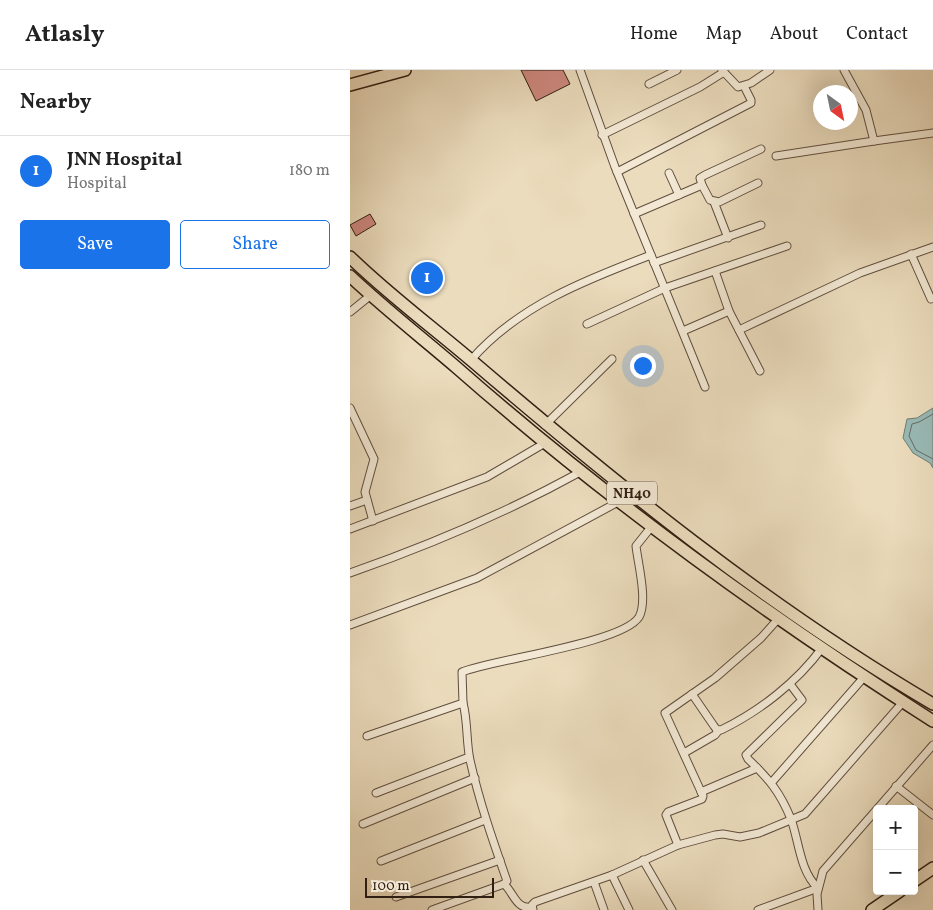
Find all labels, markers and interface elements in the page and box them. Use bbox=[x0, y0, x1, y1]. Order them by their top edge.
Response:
text: Atlasly bbox=[25, 18, 104, 52]
text: Home bbox=[630, 22, 678, 47]
text: Map bbox=[706, 22, 742, 47]
text: About bbox=[770, 22, 818, 47]
text: Contact bbox=[846, 22, 908, 47]
north arrow bbox=[813, 85, 858, 130]
text: Nearby bbox=[20, 88, 91, 117]
text: JNN Hospital bbox=[67, 147, 182, 173]
text: 1 bbox=[33, 160, 39, 182]
text: 180 m bbox=[289, 160, 330, 182]
text: Hospital bbox=[67, 173, 127, 195]
button: Save bbox=[20, 220, 170, 269]
button: Share bbox=[180, 220, 330, 269]
pin: 1 bbox=[411, 259, 443, 297]
your location bbox=[630, 353, 656, 379]
road number: NH40 bbox=[607, 482, 657, 504]
map controls bbox=[873, 805, 918, 895]
button: + bbox=[873, 805, 918, 850]
button: − bbox=[873, 850, 918, 895]
scale bar bbox=[365, 875, 494, 898]
text: 100 m bbox=[372, 877, 410, 896]

